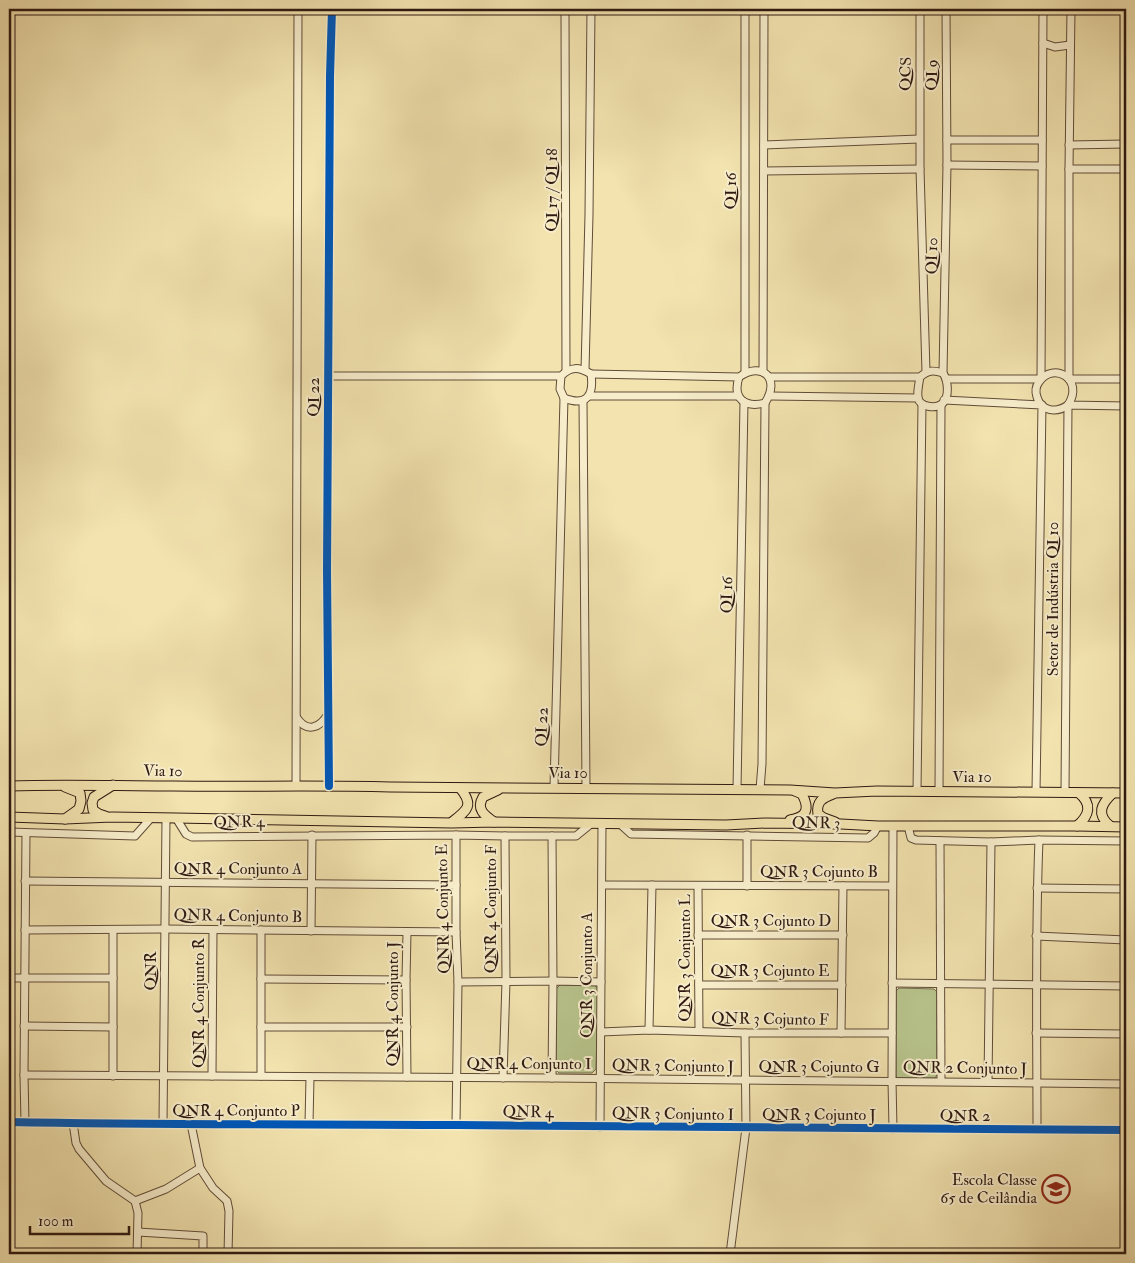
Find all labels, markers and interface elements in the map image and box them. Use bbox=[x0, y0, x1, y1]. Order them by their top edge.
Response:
street label: QCS bbox=[896, 57, 916, 91]
street label: QI 9 bbox=[922, 59, 942, 91]
street label: QI 17 / QI 18 bbox=[542, 148, 562, 232]
street label: QI 16 bbox=[721, 172, 741, 209]
street label: QI 10 bbox=[922, 237, 942, 275]
street label: QI 22 bbox=[304, 377, 324, 417]
street label: Setor de Indústria QI 10 bbox=[1043, 522, 1063, 676]
street label: QI 16 bbox=[717, 575, 737, 614]
street label: QI 22 bbox=[531, 707, 553, 747]
street label: Via 10 bbox=[143, 761, 183, 781]
street label: Via 10 bbox=[548, 763, 588, 783]
street label: Via 10 bbox=[952, 767, 992, 787]
street label: QNR 4 bbox=[213, 812, 266, 832]
street label: QNR 3 bbox=[792, 813, 840, 833]
street label: QNR 4 Conjunto E bbox=[432, 844, 454, 974]
street label: QNR 4 Conjunto F bbox=[481, 845, 501, 973]
street label: QNR 4 Conjunto A bbox=[174, 859, 302, 879]
street label: QNR 3 Cojunto B bbox=[760, 862, 878, 882]
street label: QNR 3 Conjunto L bbox=[675, 894, 695, 1022]
street label: QNR 4 Conjunto B bbox=[173, 905, 303, 927]
street label: QNR 3 Cojunto D bbox=[711, 911, 831, 931]
street label: QNR 3 Conjunto A bbox=[577, 912, 597, 1038]
street label: QNR 4 Conjunto R bbox=[189, 938, 209, 1068]
street label: QNR 4 Conjunto J bbox=[383, 941, 404, 1066]
street label: QNR bbox=[141, 951, 161, 991]
street label: QNR 3 Cojunto E bbox=[710, 961, 830, 981]
street label: QNR 3 Cojunto F bbox=[711, 1008, 829, 1030]
street label: QNR 4 Conjunto I bbox=[467, 1054, 591, 1074]
street label: QNR 3 Conjunto J bbox=[612, 1055, 735, 1078]
street label: QNR 3 Cojunto G bbox=[758, 1057, 880, 1077]
street label: QNR 2 Conjunto J bbox=[903, 1057, 1028, 1080]
street label: QNR 4 Conjunto P bbox=[172, 1101, 300, 1121]
street label: QNR 4 bbox=[502, 1102, 555, 1122]
street label: QNR 3 Conjunto I bbox=[612, 1103, 734, 1125]
street label: QNR 3 Cojunto J bbox=[762, 1105, 877, 1126]
street label: QNR 2 bbox=[940, 1106, 990, 1126]
place label: Escola Classe 65 de Ceilândia bbox=[940, 1170, 1037, 1208]
school or university icon: Escola Classe 65 de Ceilândia bbox=[1041, 1174, 1071, 1204]
scale bar bbox=[30, 1203, 129, 1235]
text: 100 m bbox=[38, 1212, 74, 1231]

